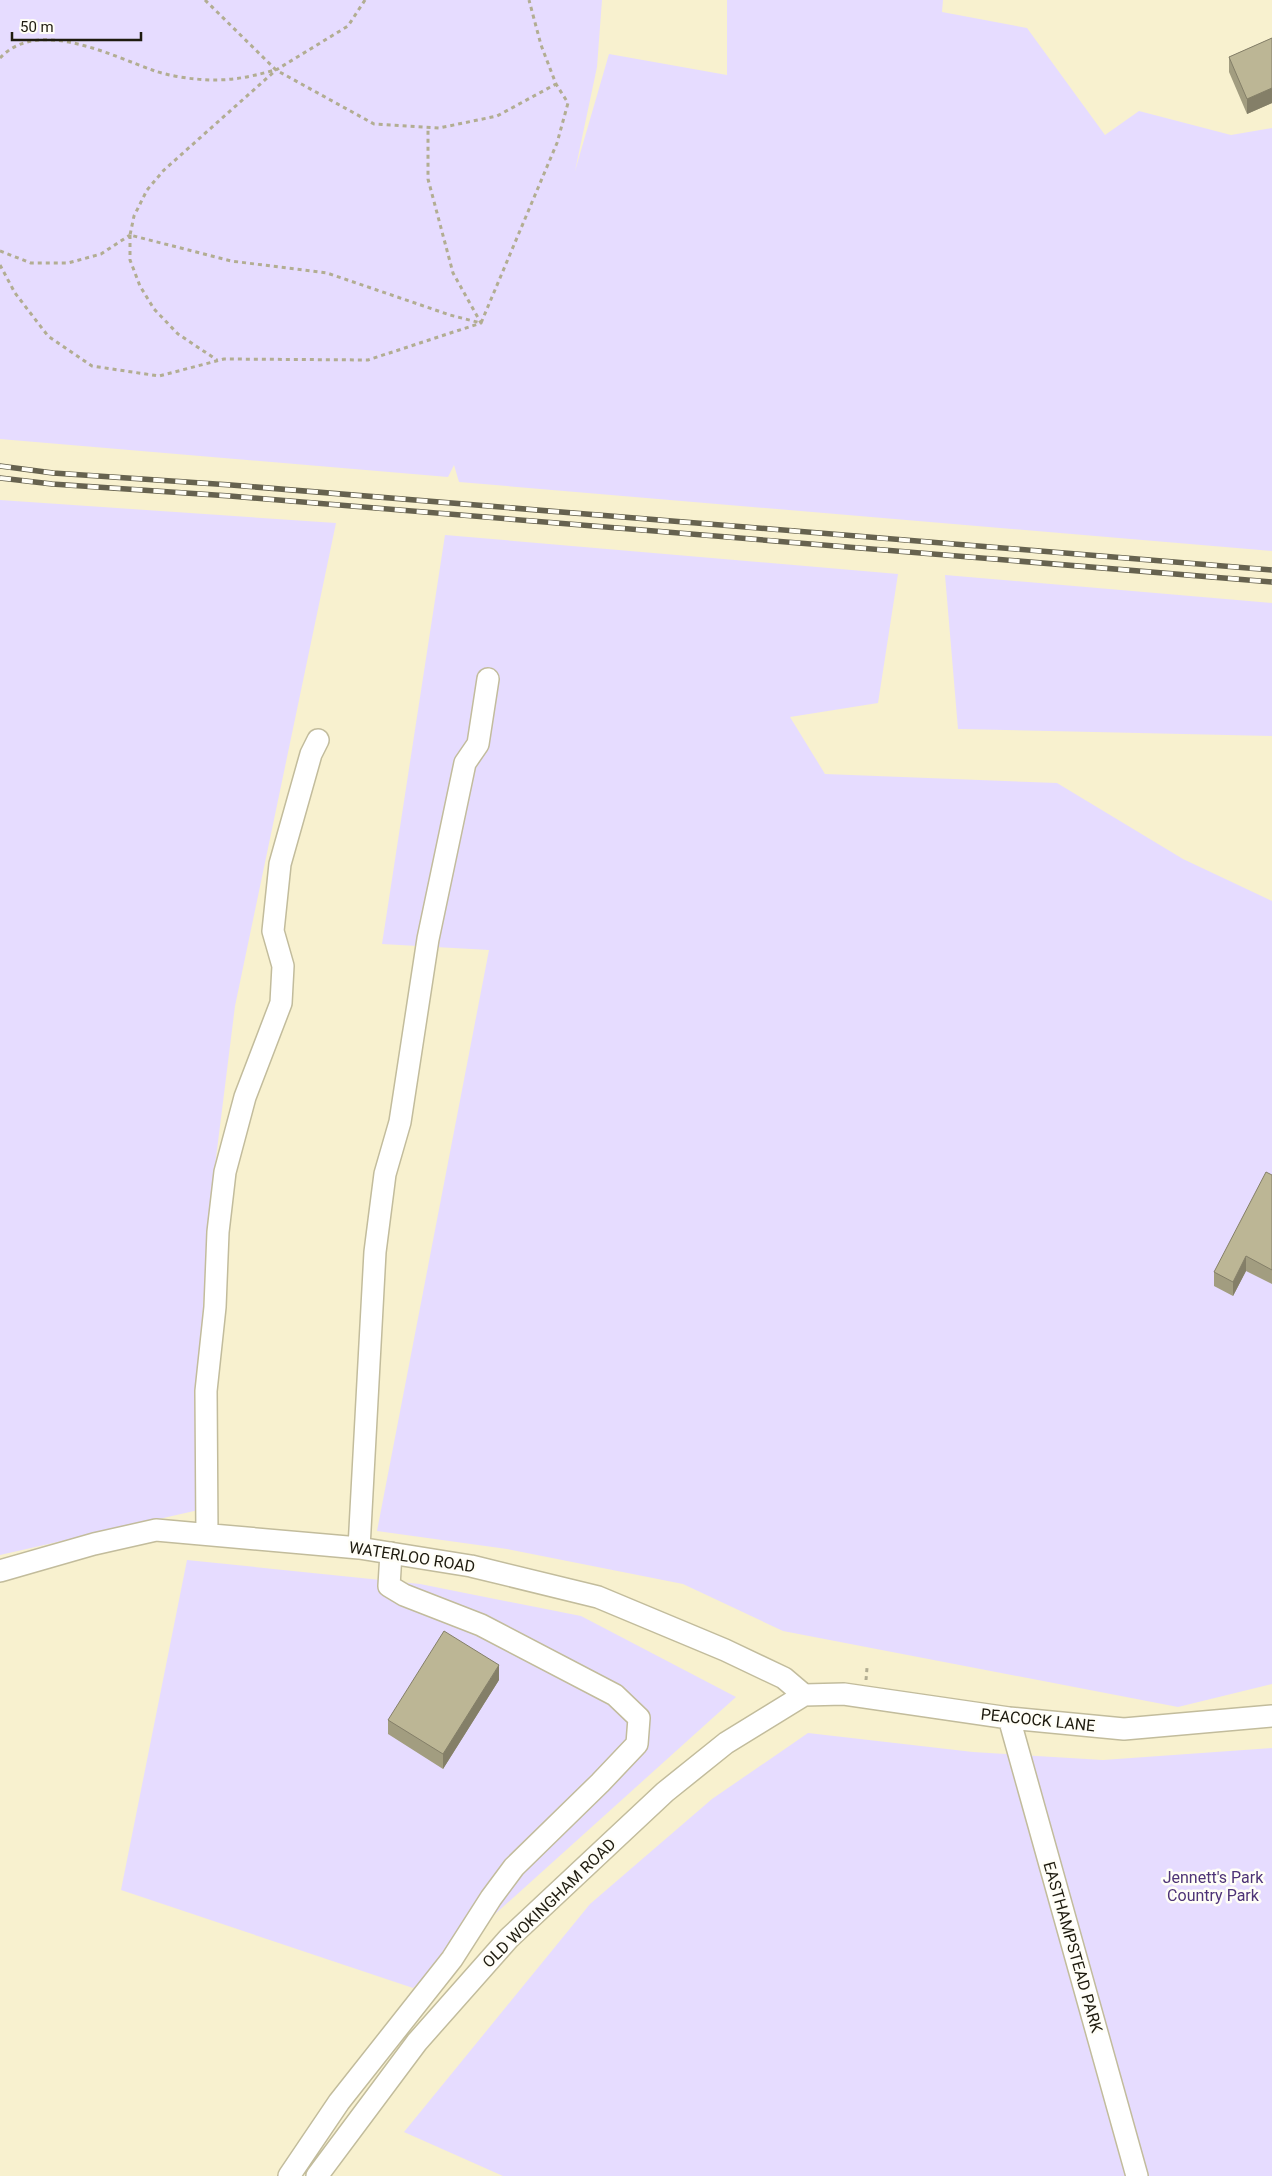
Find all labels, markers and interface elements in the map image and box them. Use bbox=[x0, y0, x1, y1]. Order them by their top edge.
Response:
scale bar bbox=[12, 10, 141, 42]
text: 50 m bbox=[20, 18, 54, 36]
street label: WATERLOO ROAD bbox=[348, 1538, 476, 1576]
street label: PEACOCK LANE bbox=[980, 1705, 1096, 1735]
street label: OLD WOKINGHAM ROAD bbox=[479, 1834, 619, 1972]
street label: EASTHAMPSTEAD PARK bbox=[1039, 1859, 1107, 2036]
park label: Jennett's Park Country Park bbox=[1163, 1868, 1264, 1905]

